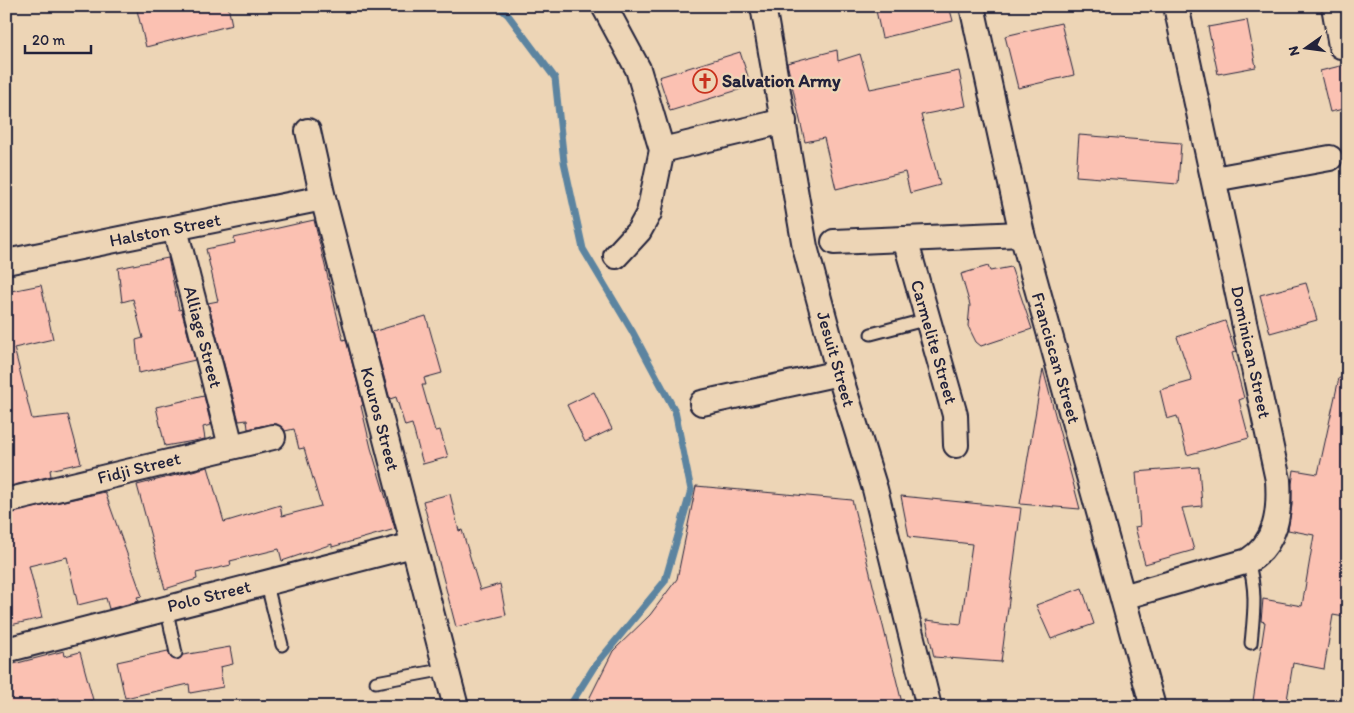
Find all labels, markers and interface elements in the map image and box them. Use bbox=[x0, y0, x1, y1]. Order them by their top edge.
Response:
scale bar bbox=[25, 22, 91, 54]
north arrow bbox=[1282, 22, 1332, 72]
text: 20 m bbox=[32, 31, 66, 49]
text: N bbox=[1284, 44, 1303, 58]
church icon: Salvation Army bbox=[692, 68, 718, 94]
place label: Salvation Army bbox=[722, 70, 841, 92]
street label: Halston Street bbox=[107, 208, 223, 252]
street label: Carmelite Street bbox=[906, 277, 962, 407]
street label: Alliage Street bbox=[179, 284, 227, 391]
street label: Dominican Street bbox=[1226, 284, 1276, 421]
street label: Franciscan Street bbox=[1027, 290, 1085, 426]
street label: Jesuit Street bbox=[812, 309, 860, 410]
street label: Kouros Street bbox=[356, 365, 405, 474]
street label: Fidji Street bbox=[95, 447, 183, 489]
street label: Polo Street bbox=[165, 575, 253, 617]

